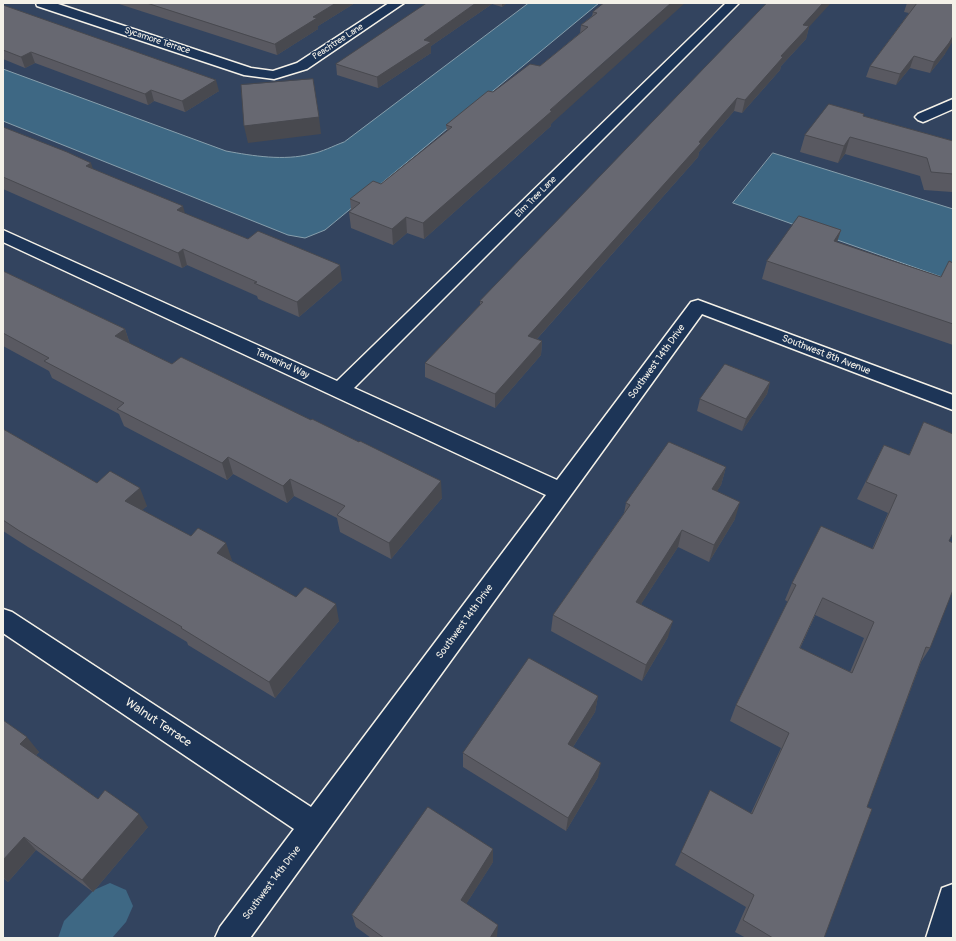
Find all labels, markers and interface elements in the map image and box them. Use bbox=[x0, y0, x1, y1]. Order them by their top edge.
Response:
street label: Peachtree Lane bbox=[311, 22, 365, 62]
street label: Sycamore Terrace bbox=[123, 25, 191, 57]
street label: Elm Tree Lane bbox=[513, 174, 559, 220]
street label: Southwest 14th Drive bbox=[626, 322, 688, 402]
street label: Southwest 8th Avenue bbox=[780, 333, 872, 377]
street label: Tamarind Way bbox=[253, 346, 311, 382]
street label: Southwest 14th Drive bbox=[434, 582, 496, 662]
street label: Walnut Terrace bbox=[122, 696, 194, 750]
street label: Southwest 14th Drive bbox=[240, 844, 304, 922]

